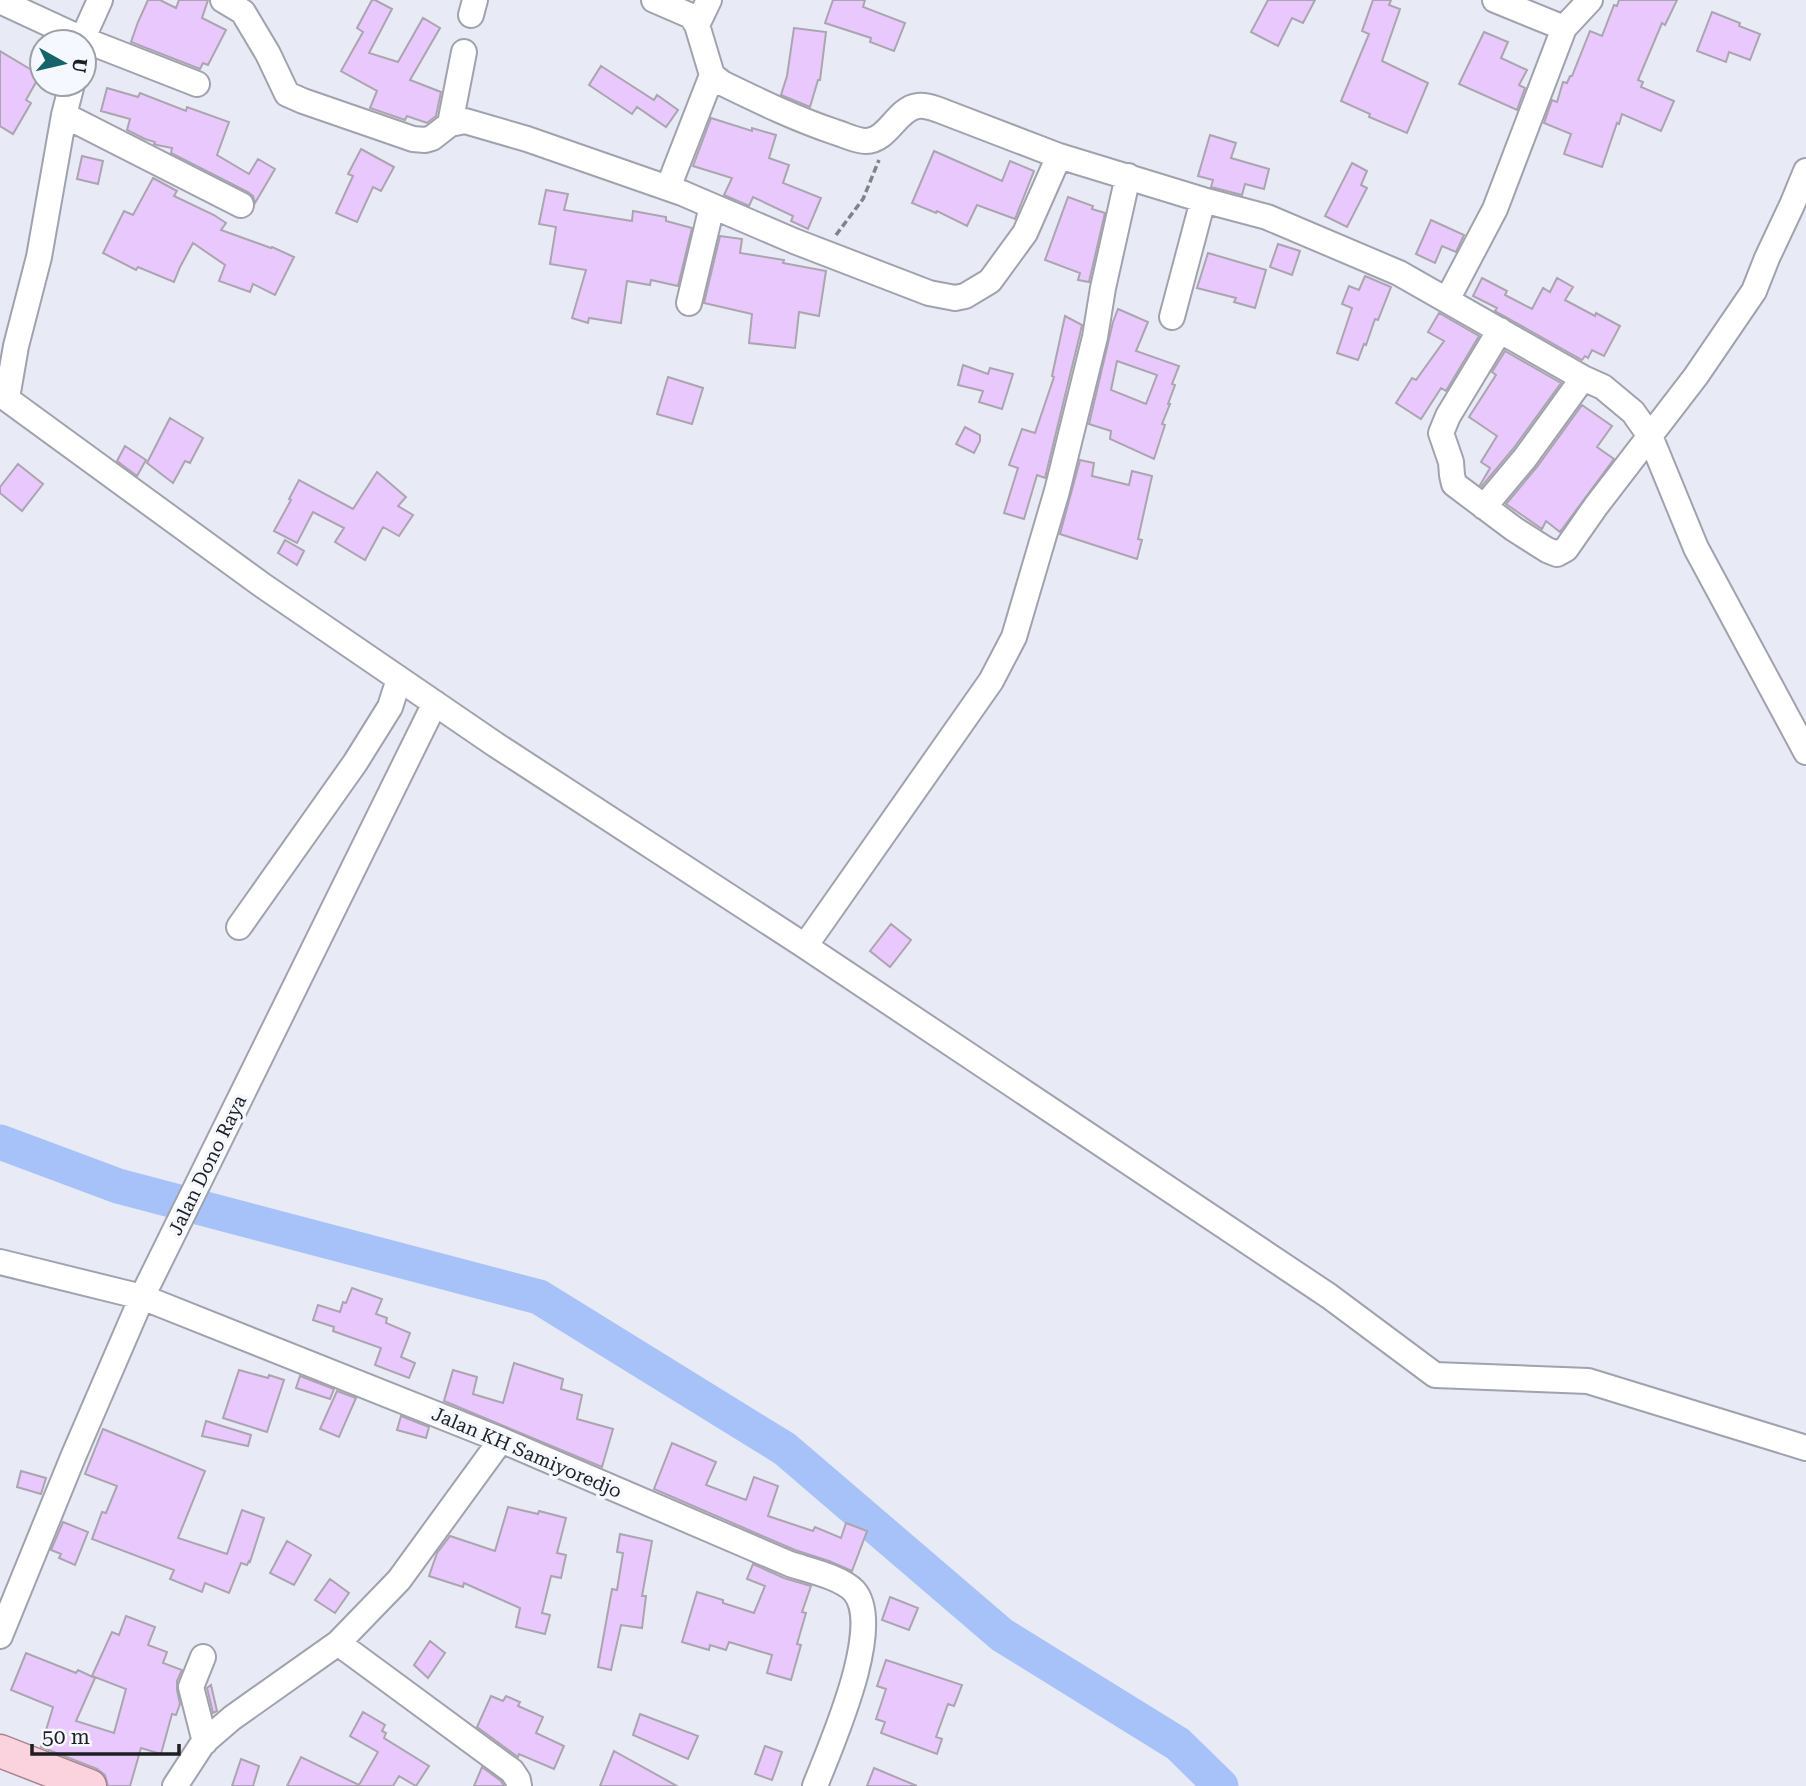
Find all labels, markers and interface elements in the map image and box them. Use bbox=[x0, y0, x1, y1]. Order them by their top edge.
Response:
north arrow bbox=[28, 28, 98, 98]
text: U bbox=[67, 56, 92, 75]
street label: Jalan Dono Raya bbox=[164, 1091, 252, 1239]
street label: Jalan KH Samiyoredjo bbox=[428, 1402, 625, 1503]
scale bar bbox=[32, 1712, 178, 1756]
text: 50 m bbox=[42, 1725, 90, 1749]

